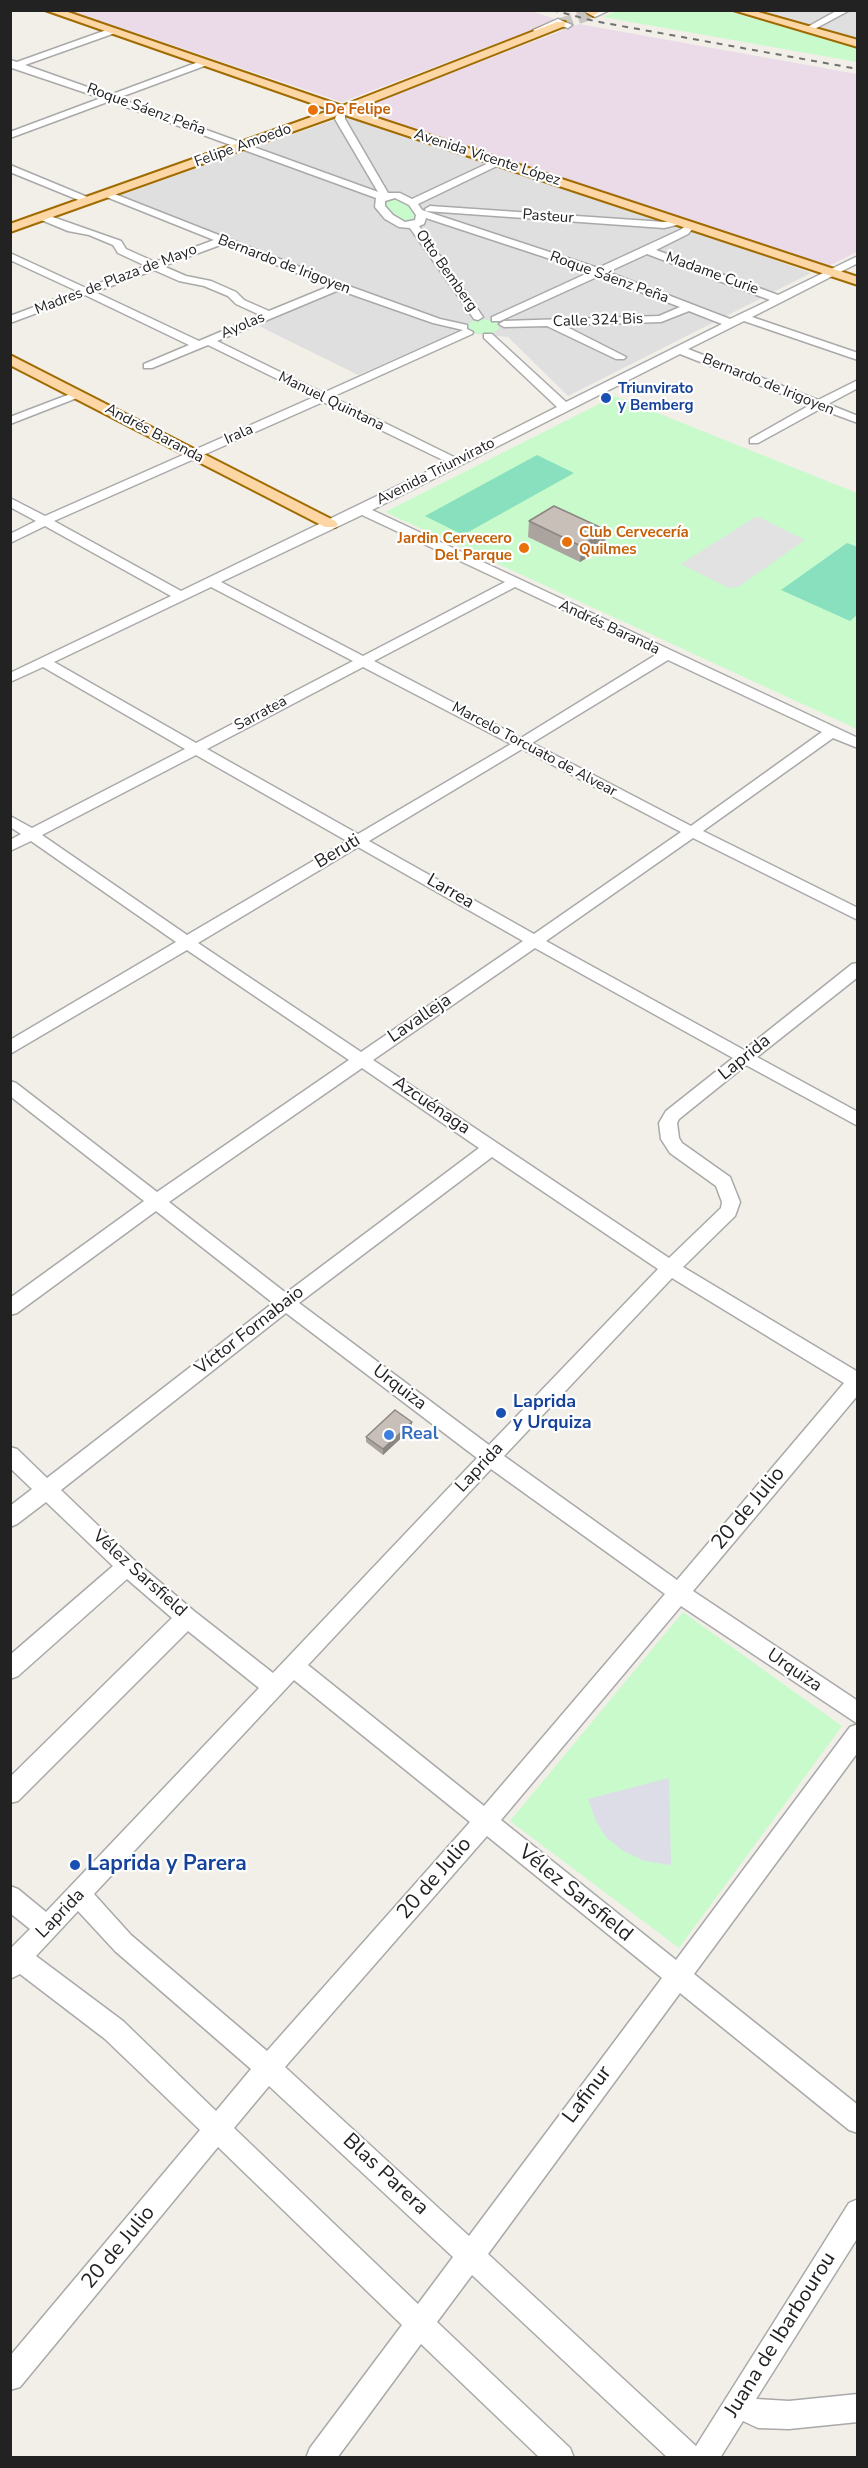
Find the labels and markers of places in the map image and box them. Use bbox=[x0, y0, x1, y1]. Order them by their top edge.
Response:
place label: De Felipe bbox=[325, 101, 391, 119]
marker: De Felipe bbox=[306, 103, 320, 117]
place label: Triunvirato y Bemberg bbox=[618, 380, 693, 415]
marker: Triunvirato y Bemberg bbox=[599, 391, 613, 405]
place label: Club Cervecería Quilmes bbox=[579, 524, 689, 559]
place label: Jardin Cervecero Del Parque bbox=[398, 530, 512, 565]
marker: Club Cervecería Quilmes bbox=[560, 535, 574, 549]
marker: Jardin Cervecero Del Parque bbox=[517, 541, 531, 555]
place label: Laprida y Urquiza bbox=[513, 1392, 592, 1434]
marker: Laprida y Urquiza bbox=[494, 1406, 508, 1420]
place label: Real bbox=[401, 1424, 438, 1446]
marker: Real bbox=[382, 1428, 396, 1442]
place label: Laprida y Parera bbox=[87, 1852, 247, 1878]
marker: Laprida y Parera bbox=[68, 1858, 82, 1872]

